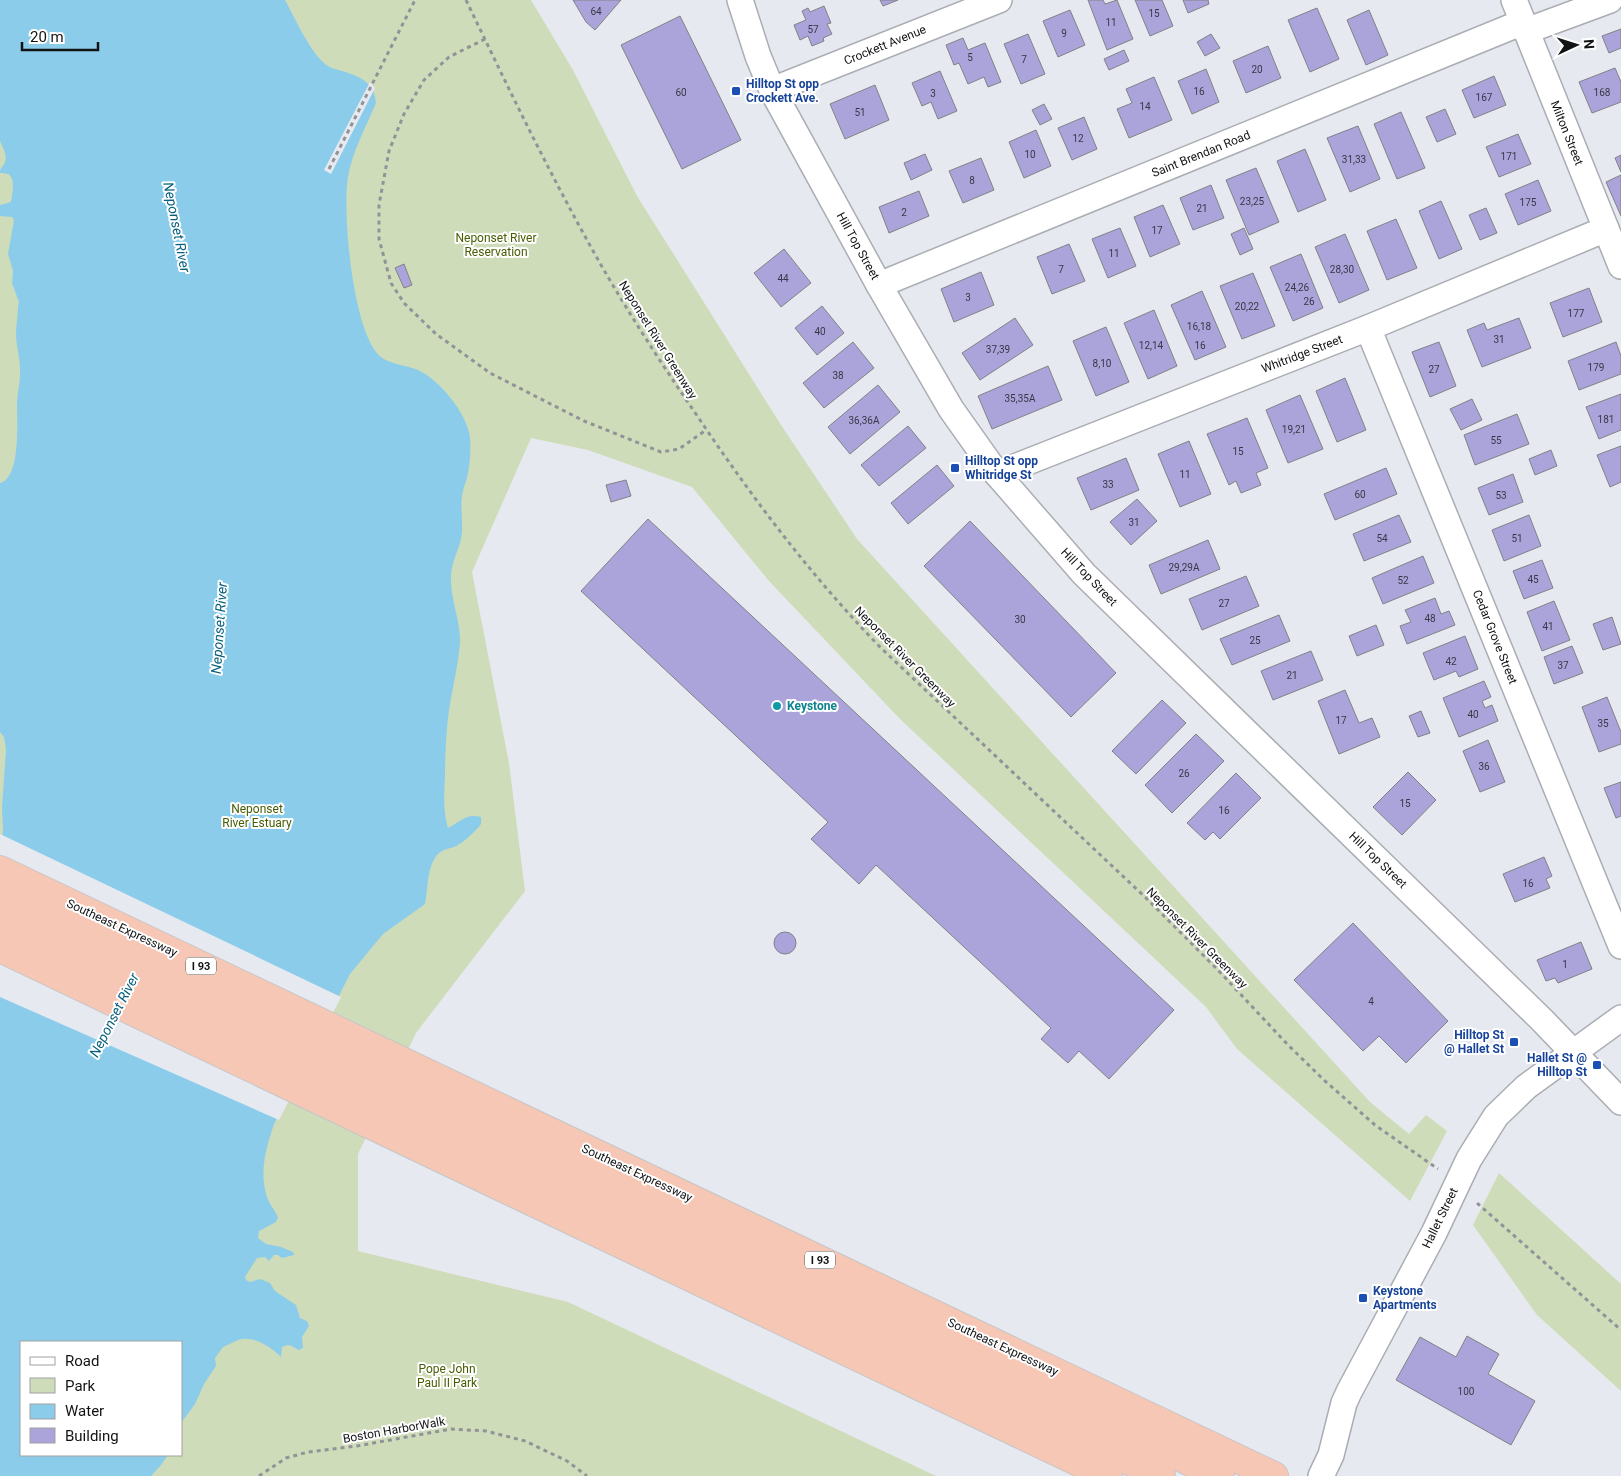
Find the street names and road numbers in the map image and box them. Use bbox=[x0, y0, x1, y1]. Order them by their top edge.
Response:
street label: Crockett Avenue bbox=[842, 22, 928, 68]
street label: Milton Street bbox=[1548, 99, 1586, 167]
street label: Saint Brendan Road bbox=[1150, 128, 1252, 180]
street label: Hill Top Street bbox=[834, 210, 882, 282]
street label: Neponset River Greenway bbox=[616, 278, 700, 402]
street label: Whitridge Street bbox=[1260, 332, 1345, 376]
street label: Hill Top Street bbox=[1058, 545, 1120, 609]
street label: Cedar Grove Street bbox=[1470, 588, 1520, 686]
street label: Neponset River Greenway bbox=[852, 604, 958, 710]
street label: Hill Top Street bbox=[1346, 829, 1410, 891]
street label: Neponset River Greenway bbox=[1144, 885, 1250, 991]
street label: Southeast Expressway bbox=[64, 896, 180, 960]
road number: I 93 bbox=[186, 958, 216, 974]
street label: Southeast Expressway bbox=[579, 1141, 695, 1205]
street label: Hallet Street bbox=[1419, 1185, 1461, 1251]
road number: I 93 bbox=[805, 1252, 835, 1268]
street label: Southeast Expressway bbox=[945, 1315, 1061, 1379]
street label: Boston HarborWalk bbox=[342, 1414, 447, 1446]

